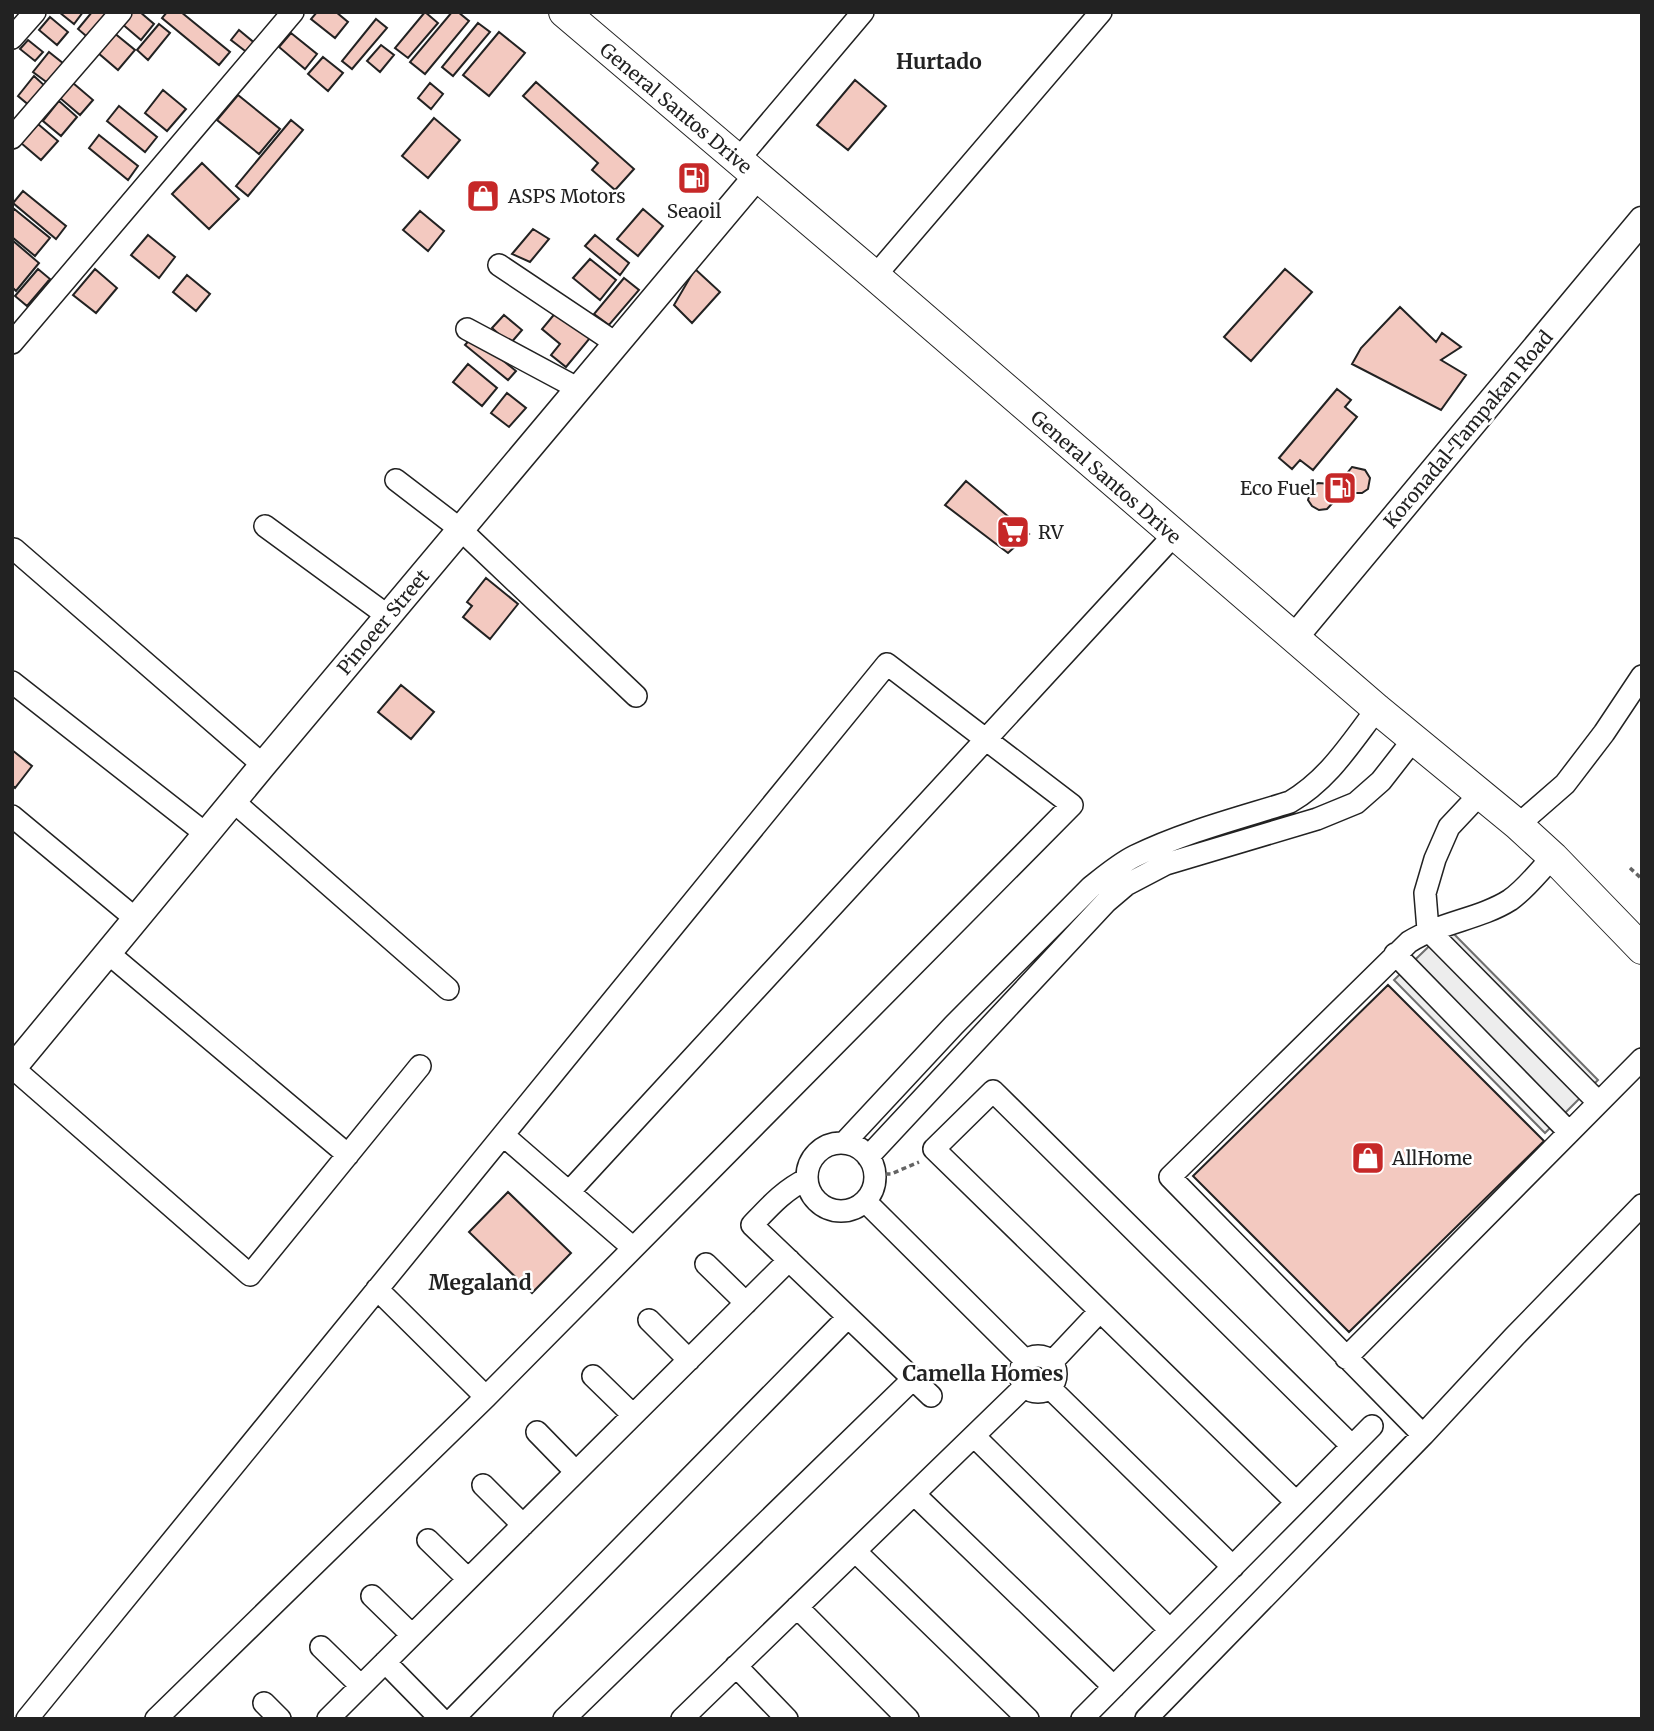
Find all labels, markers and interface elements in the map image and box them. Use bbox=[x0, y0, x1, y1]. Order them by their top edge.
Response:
street label: General Santos Drive bbox=[595, 37, 757, 179]
district label: Hurtado bbox=[896, 48, 982, 75]
fuel station icon: Seaoil bbox=[675, 159, 713, 197]
shop icon: ASPS Motors bbox=[464, 177, 502, 215]
place label: ASPS Motors bbox=[507, 184, 626, 208]
place label: Seaoil bbox=[667, 199, 721, 223]
street label: Koronadal-Tampakan Road bbox=[1378, 325, 1558, 533]
street label: General Santos Drive bbox=[1026, 405, 1186, 549]
fuel station icon: Eco Fuel bbox=[1321, 469, 1359, 507]
place label: Eco Fuel bbox=[1240, 476, 1316, 500]
supermarket icon: RV bbox=[994, 513, 1032, 551]
place label: RV bbox=[1038, 520, 1065, 544]
street label: Pinoeer Street bbox=[332, 564, 434, 680]
shop icon: AllHome bbox=[1349, 1139, 1387, 1177]
place label: AllHome bbox=[1391, 1146, 1472, 1170]
district label: Megaland bbox=[428, 1269, 532, 1296]
district label: Camella Homes bbox=[902, 1360, 1064, 1387]

